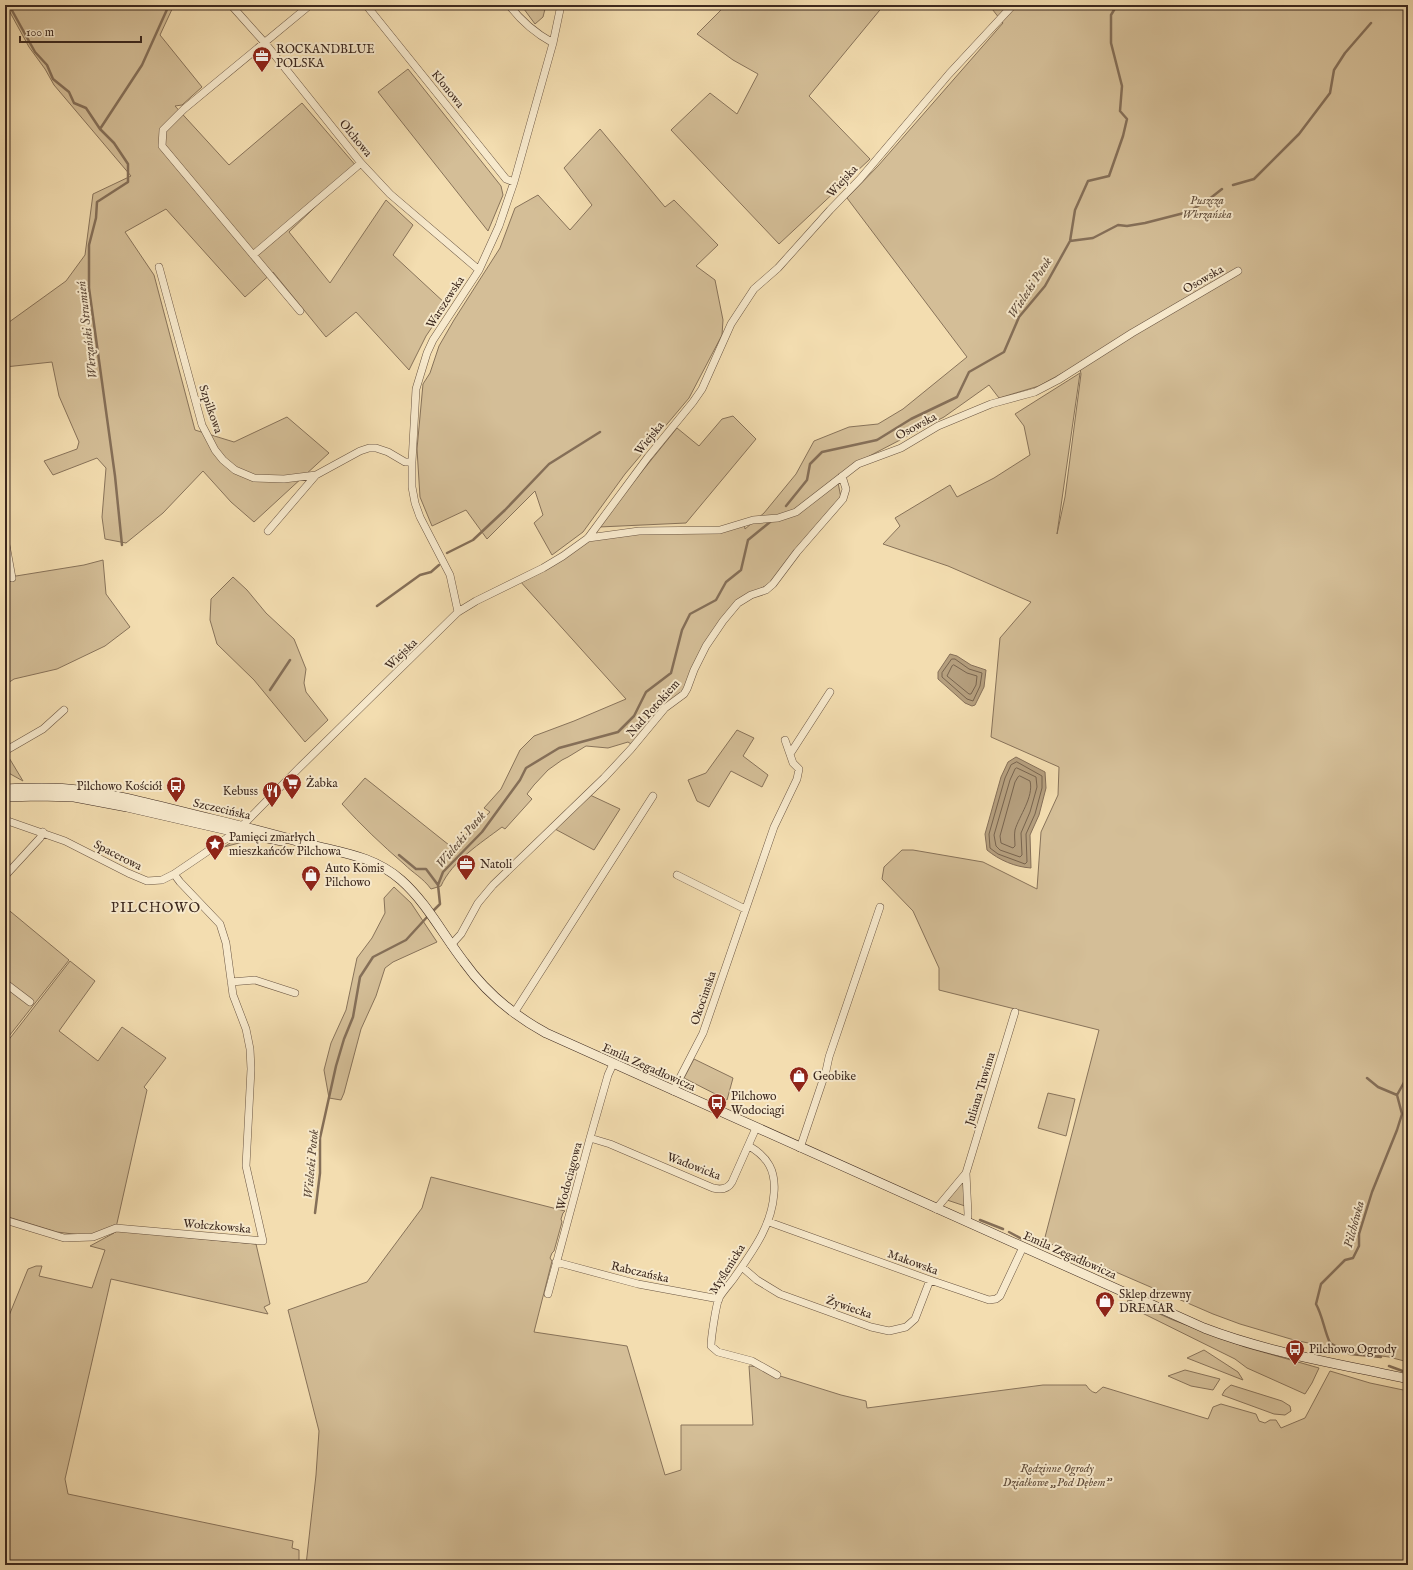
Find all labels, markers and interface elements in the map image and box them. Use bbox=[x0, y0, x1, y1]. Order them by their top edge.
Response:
scale bar bbox=[20, 18, 141, 44]
text: 100 m bbox=[26, 25, 54, 40]
place label: ROCKANDBLUE POLSKA bbox=[276, 42, 375, 71]
office icon: ROCKANDBLUE POLSKA bbox=[251, 45, 273, 73]
street label: Klonowa bbox=[428, 67, 468, 112]
street label: Olchowa bbox=[336, 116, 376, 161]
street label: Wiejska bbox=[824, 161, 862, 201]
park label: Puszcza Wkrzańska bbox=[1182, 193, 1232, 222]
water label: Wielecki Potok bbox=[1004, 253, 1057, 322]
street label: Osowska bbox=[1180, 261, 1227, 297]
street label: Warszewska bbox=[423, 273, 468, 331]
water label: Wkrzański Strumień bbox=[73, 280, 102, 380]
street label: Szpilkowa bbox=[194, 383, 226, 437]
street label: Osowska bbox=[893, 409, 940, 443]
street label: Wiejska bbox=[631, 418, 668, 458]
street label: Wiejska bbox=[382, 635, 421, 673]
street label: Nad Potokiem bbox=[624, 676, 683, 740]
supermarket icon: Żabka bbox=[281, 772, 303, 800]
bus stop icon: Pilchowo Kościół bbox=[165, 775, 187, 803]
place label: Żabka bbox=[306, 775, 338, 791]
place label: Pilchowo Kościół bbox=[77, 779, 163, 794]
restaurant icon: Kebuss bbox=[261, 780, 283, 808]
place label: Kebuss bbox=[223, 784, 258, 799]
street label: Szczecińska bbox=[192, 796, 253, 824]
water label: Wielecki Potok bbox=[432, 807, 491, 872]
place label: Pamięci zmarłych mieszkańców Pilchowa bbox=[229, 830, 342, 859]
place icon: Pamięci zmarłych mieszkańców Pilchowa bbox=[204, 833, 226, 861]
street label: Spacerowa bbox=[91, 837, 145, 875]
office icon: Natoli bbox=[455, 853, 477, 881]
place label: Natoli bbox=[480, 857, 512, 872]
place label: Auto Komis Pilchowo bbox=[324, 861, 384, 890]
shop icon: Auto Komis Pilchowo bbox=[300, 864, 322, 892]
district label: PILCHOWO bbox=[111, 899, 201, 917]
street label: Okocimska bbox=[687, 968, 720, 1027]
street label: Emila Zegadłowicza bbox=[600, 1040, 698, 1095]
street label: Juliana Tuwima bbox=[962, 1050, 1000, 1130]
shop icon: Geobike bbox=[788, 1065, 810, 1093]
place label: Geobike bbox=[813, 1069, 856, 1084]
place label: Pilchowo Wodociągi bbox=[731, 1089, 784, 1118]
bus stop icon: Pilchowo Wodociągi bbox=[706, 1092, 728, 1120]
water label: Wielecki Potok bbox=[300, 1128, 323, 1200]
street label: Wodociągowa bbox=[553, 1140, 586, 1212]
street label: Wadowicka bbox=[665, 1149, 724, 1184]
water label: Pilchówka bbox=[1340, 1199, 1369, 1250]
street label: Wołczkowska bbox=[183, 1216, 252, 1237]
street label: Emila Zegadłowicza bbox=[1021, 1228, 1119, 1283]
street label: Myślenicka bbox=[706, 1241, 749, 1297]
street label: Makowska bbox=[885, 1246, 941, 1279]
street label: Rabczańska bbox=[610, 1259, 671, 1287]
place label: Sklep drzewny DREMAR bbox=[1119, 1287, 1191, 1316]
shop icon: Sklep drzewny DREMAR bbox=[1094, 1290, 1116, 1318]
street label: Żywiecka bbox=[824, 1292, 875, 1323]
bus stop icon: Pilchowo Ogrody bbox=[1284, 1338, 1306, 1366]
place label: Pilchowo Ogrody bbox=[1309, 1342, 1397, 1357]
park label: Rodzinne Ogrody Działkowe „Pod Dębem” bbox=[1003, 1461, 1113, 1490]

